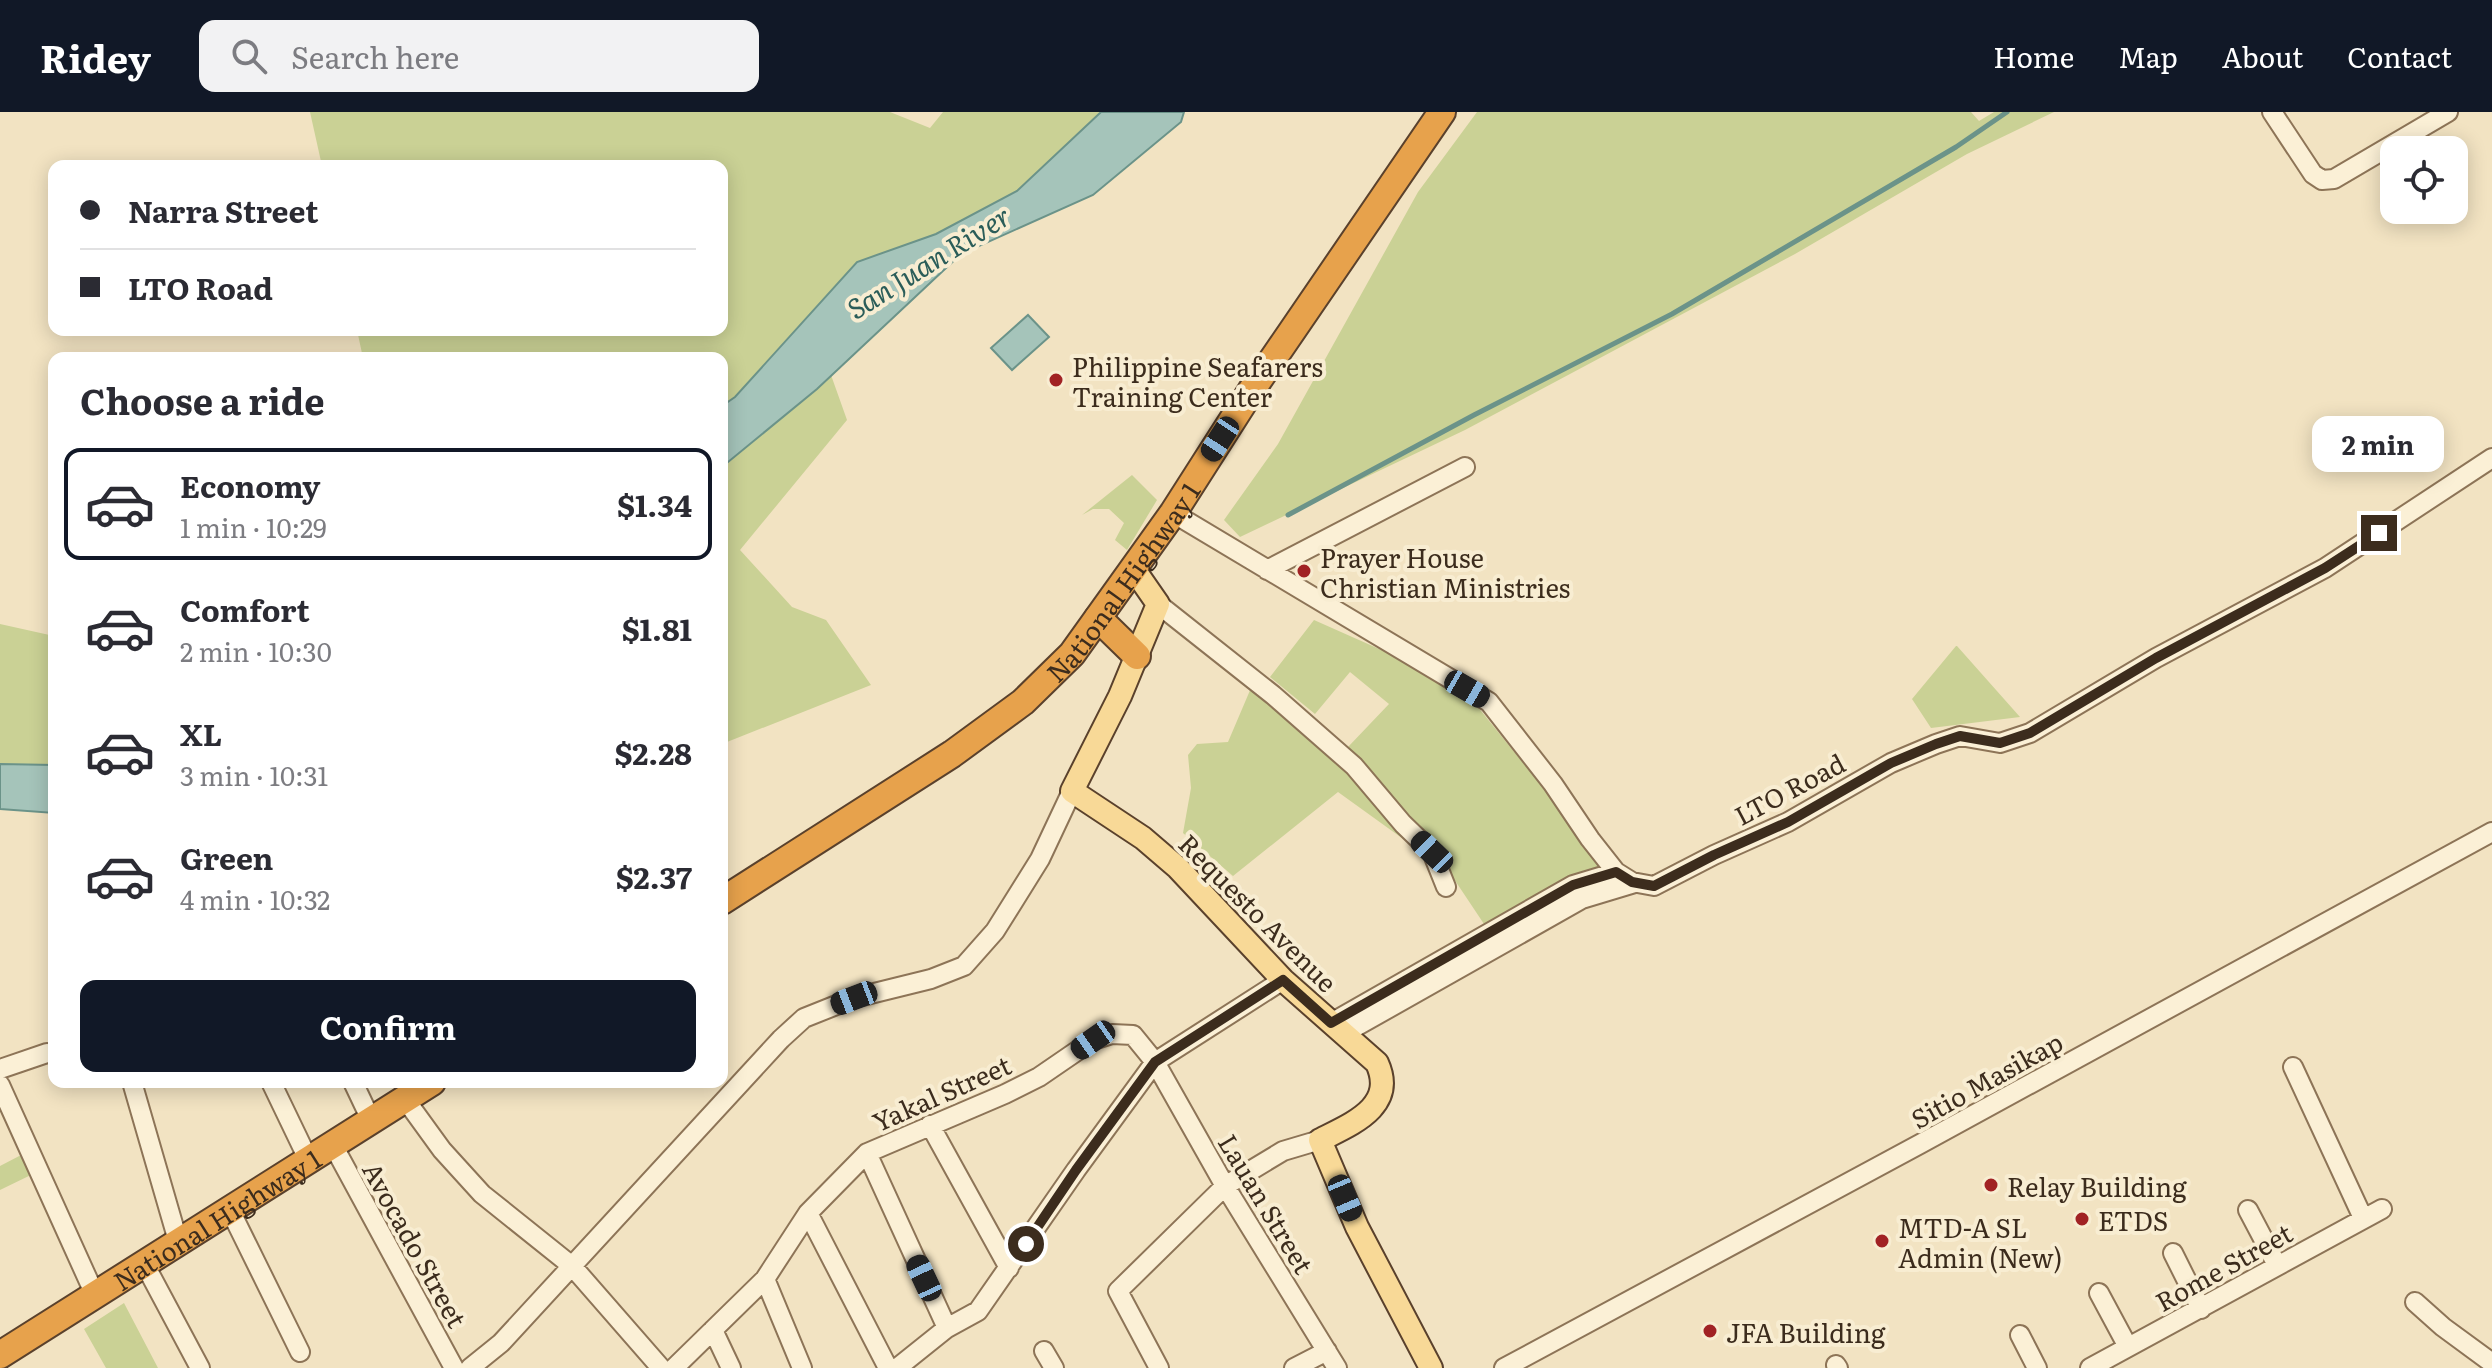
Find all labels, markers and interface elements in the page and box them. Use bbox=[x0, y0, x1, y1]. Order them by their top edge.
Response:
search box bbox=[199, 20, 759, 92]
text: Ridey bbox=[40, 28, 151, 85]
icon: search bbox=[227, 34, 271, 78]
text: Search here bbox=[291, 34, 459, 78]
text: Home bbox=[1993, 35, 2074, 77]
text: Map bbox=[2118, 35, 2178, 77]
text: About bbox=[2222, 35, 2303, 77]
text: Contact bbox=[2347, 35, 2452, 77]
map controls bbox=[2380, 136, 2468, 224]
button: locate bbox=[2380, 136, 2468, 224]
text: Narra Street bbox=[128, 188, 318, 232]
water label: San Juan River bbox=[838, 194, 1018, 328]
text: LTO Road bbox=[128, 265, 273, 309]
place label: Philippine Seafarers Training Center bbox=[1072, 346, 1323, 415]
marker: Philippine Seafarers Training Center bbox=[1047, 371, 1065, 389]
text: Choose a ride bbox=[80, 373, 325, 426]
car bbox=[1197, 412, 1243, 466]
callout: 2 min bbox=[2313, 417, 2445, 473]
text: 2 min bbox=[2342, 424, 2414, 463]
text: Economy bbox=[180, 463, 320, 507]
icon: car bbox=[84, 468, 156, 540]
street label: National Highway 1 bbox=[1036, 473, 1208, 690]
text: $1.34 bbox=[617, 482, 692, 526]
text: 1 min · 10:29 bbox=[180, 507, 327, 546]
route end bbox=[2361, 515, 2397, 551]
place label: Prayer House Christian Ministries bbox=[1320, 537, 1570, 606]
marker: Prayer House Christian Ministries bbox=[1295, 562, 1313, 580]
text: Comfort bbox=[180, 587, 310, 631]
icon: car bbox=[84, 592, 156, 664]
text: $1.81 bbox=[622, 606, 692, 650]
text: 2 min · 10:30 bbox=[180, 631, 332, 670]
car bbox=[1440, 667, 1494, 711]
text: XL bbox=[180, 711, 222, 755]
icon: car bbox=[84, 716, 156, 788]
text: $2.28 bbox=[614, 730, 692, 774]
street label: LTO Road bbox=[1727, 742, 1851, 833]
text: 3 min · 10:31 bbox=[180, 755, 328, 794]
street label: Requesto Avenue bbox=[1171, 824, 1347, 1000]
car bbox=[1406, 827, 1458, 877]
text: Green bbox=[180, 835, 273, 879]
icon: car bbox=[84, 840, 156, 912]
text: $2.37 bbox=[616, 854, 692, 898]
text: 4 min · 10:32 bbox=[180, 879, 330, 918]
car bbox=[827, 978, 881, 1018]
button: Confirm bbox=[80, 980, 696, 1072]
car bbox=[1066, 1016, 1120, 1064]
street label: Sitio Masikap bbox=[1903, 1021, 2069, 1137]
street label: Yakal Street bbox=[865, 1044, 1017, 1140]
street label: Lauan Street bbox=[1210, 1126, 1324, 1281]
street label: National Highway 1 bbox=[105, 1138, 328, 1299]
street label: Avocado Street bbox=[354, 1154, 478, 1334]
place label: Relay Building bbox=[2007, 1166, 2187, 1205]
car bbox=[1325, 1171, 1365, 1225]
marker: Relay Building bbox=[1982, 1176, 2000, 1194]
place label: ETDS bbox=[2098, 1200, 2168, 1239]
place label: MTD-A SL Admin (New) bbox=[1898, 1207, 2062, 1276]
marker: ETDS bbox=[2073, 1210, 2091, 1228]
street label: Rome Street bbox=[2147, 1212, 2299, 1320]
route start bbox=[1008, 1226, 1044, 1262]
marker: MTD-A SL Admin (New) bbox=[1873, 1232, 1891, 1250]
car bbox=[903, 1251, 945, 1305]
place label: JFA Building bbox=[1726, 1312, 1886, 1351]
marker: JFA Building bbox=[1701, 1322, 1719, 1340]

